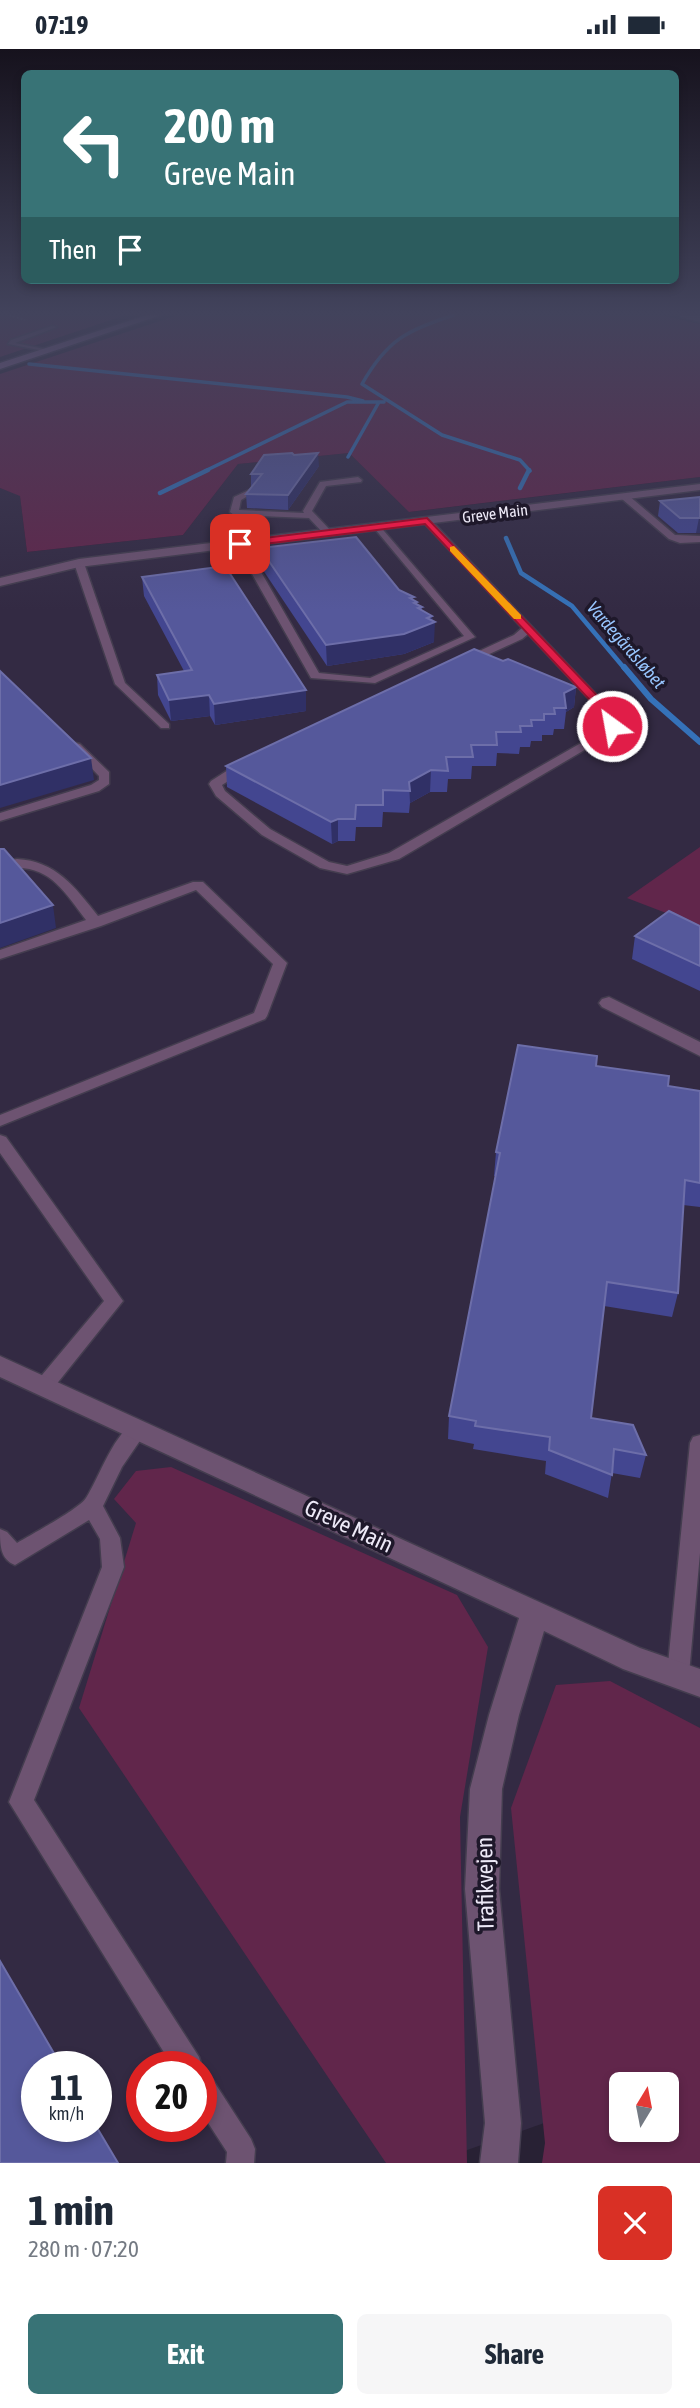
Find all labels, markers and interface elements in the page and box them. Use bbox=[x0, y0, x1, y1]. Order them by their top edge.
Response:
text: 07:19 bbox=[35, 10, 89, 40]
text: 200 m bbox=[164, 97, 275, 153]
icon: left bbox=[49, 98, 140, 189]
text: Greve Main bbox=[164, 155, 296, 192]
icon: arrive bbox=[111, 231, 149, 269]
text: Then bbox=[49, 235, 97, 265]
street label: Greve Main bbox=[461, 500, 529, 526]
pin bbox=[210, 514, 270, 574]
icon: arrive bbox=[221, 525, 259, 563]
water label: Vardegårdsløbet bbox=[583, 597, 671, 693]
position arrow bbox=[575, 689, 649, 763]
street label: Greve Main bbox=[301, 1494, 397, 1558]
street label: Trafikvejen bbox=[471, 1837, 499, 1931]
speed limit sign: 20 bbox=[126, 2051, 217, 2142]
text: 11 bbox=[50, 2067, 83, 2107]
north arrow bbox=[609, 2072, 679, 2142]
map controls bbox=[609, 2072, 679, 2142]
text: km/h bbox=[49, 2103, 84, 2124]
text: 1 min bbox=[28, 2186, 114, 2234]
button: close bbox=[598, 2186, 672, 2260]
text: 280 m · 07:20 bbox=[28, 2236, 139, 2262]
button: Exit bbox=[28, 2314, 343, 2394]
button: Share bbox=[357, 2314, 672, 2394]

